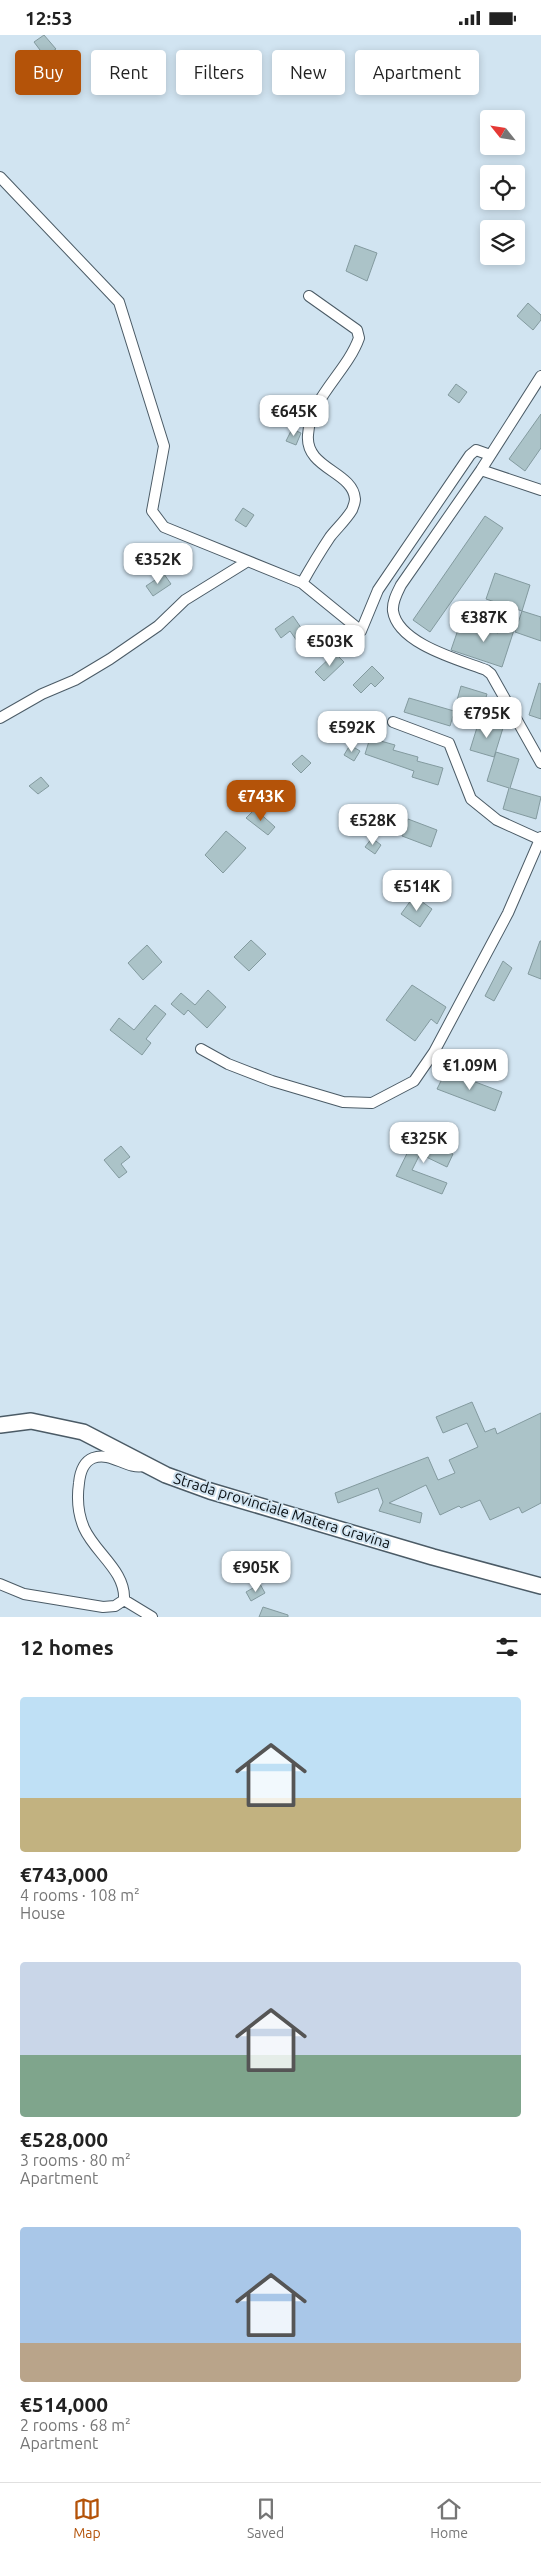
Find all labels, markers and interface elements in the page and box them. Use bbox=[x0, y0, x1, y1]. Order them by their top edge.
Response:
text: 12:53 bbox=[25, 7, 73, 29]
chip: Buy bbox=[15, 50, 81, 95]
chip: Rent bbox=[91, 50, 166, 95]
chip: Filters bbox=[176, 50, 262, 95]
chip: New bbox=[272, 50, 345, 95]
chip: Apartment bbox=[355, 50, 479, 95]
north arrow bbox=[480, 110, 525, 155]
map controls bbox=[480, 110, 525, 265]
button: locate bbox=[480, 165, 525, 210]
button: layers bbox=[480, 220, 525, 265]
pin: €645K bbox=[259, 395, 329, 437]
text: €645K bbox=[271, 402, 317, 420]
pin: €352K bbox=[123, 543, 193, 585]
text: €352K bbox=[135, 550, 181, 568]
pin: €387K bbox=[449, 601, 519, 643]
text: €387K bbox=[461, 608, 507, 626]
pin: €503K bbox=[295, 625, 365, 667]
text: €503K bbox=[307, 632, 353, 650]
pin: €795K bbox=[452, 697, 522, 739]
text: €795K bbox=[464, 704, 510, 722]
pin: €592K bbox=[317, 711, 387, 753]
text: €592K bbox=[329, 718, 375, 736]
pin: €743K bbox=[226, 779, 296, 822]
text: €743K bbox=[238, 787, 284, 805]
pin: €528K bbox=[338, 803, 408, 846]
text: €528K bbox=[350, 811, 396, 829]
pin: €514K bbox=[382, 869, 452, 912]
text: €514K bbox=[394, 877, 440, 895]
pin: €1.09M bbox=[429, 1049, 511, 1091]
text: €1.09M bbox=[443, 1056, 497, 1074]
pin: €325K bbox=[389, 1121, 459, 1164]
text: €325K bbox=[401, 1129, 447, 1147]
street label: Strada provinciale Matera Gravina bbox=[172, 1469, 393, 1552]
pin: €905K bbox=[221, 1551, 291, 1593]
text: €905K bbox=[233, 1558, 279, 1576]
icon: filters bbox=[493, 1633, 521, 1661]
text: 12 homes bbox=[20, 1635, 114, 1659]
icon: home bbox=[226, 1730, 316, 1820]
text: €743,000 bbox=[20, 1862, 108, 1886]
text: 4 rooms · 108 m² bbox=[20, 1886, 140, 1904]
text: House bbox=[20, 1904, 65, 1922]
icon: home bbox=[226, 1995, 316, 2085]
text: €528,000 bbox=[20, 2127, 108, 2151]
text: 3 rooms · 80 m² bbox=[20, 2151, 131, 2169]
text: Apartment bbox=[20, 2169, 98, 2187]
icon: home bbox=[226, 2260, 316, 2350]
text: €514,000 bbox=[20, 2392, 108, 2416]
text: 2 rooms · 68 m² bbox=[20, 2416, 131, 2434]
text: Apartment bbox=[20, 2434, 98, 2452]
tab: Map bbox=[73, 2495, 101, 2541]
tab: Saved bbox=[247, 2495, 284, 2541]
tab: Home bbox=[430, 2495, 468, 2541]

